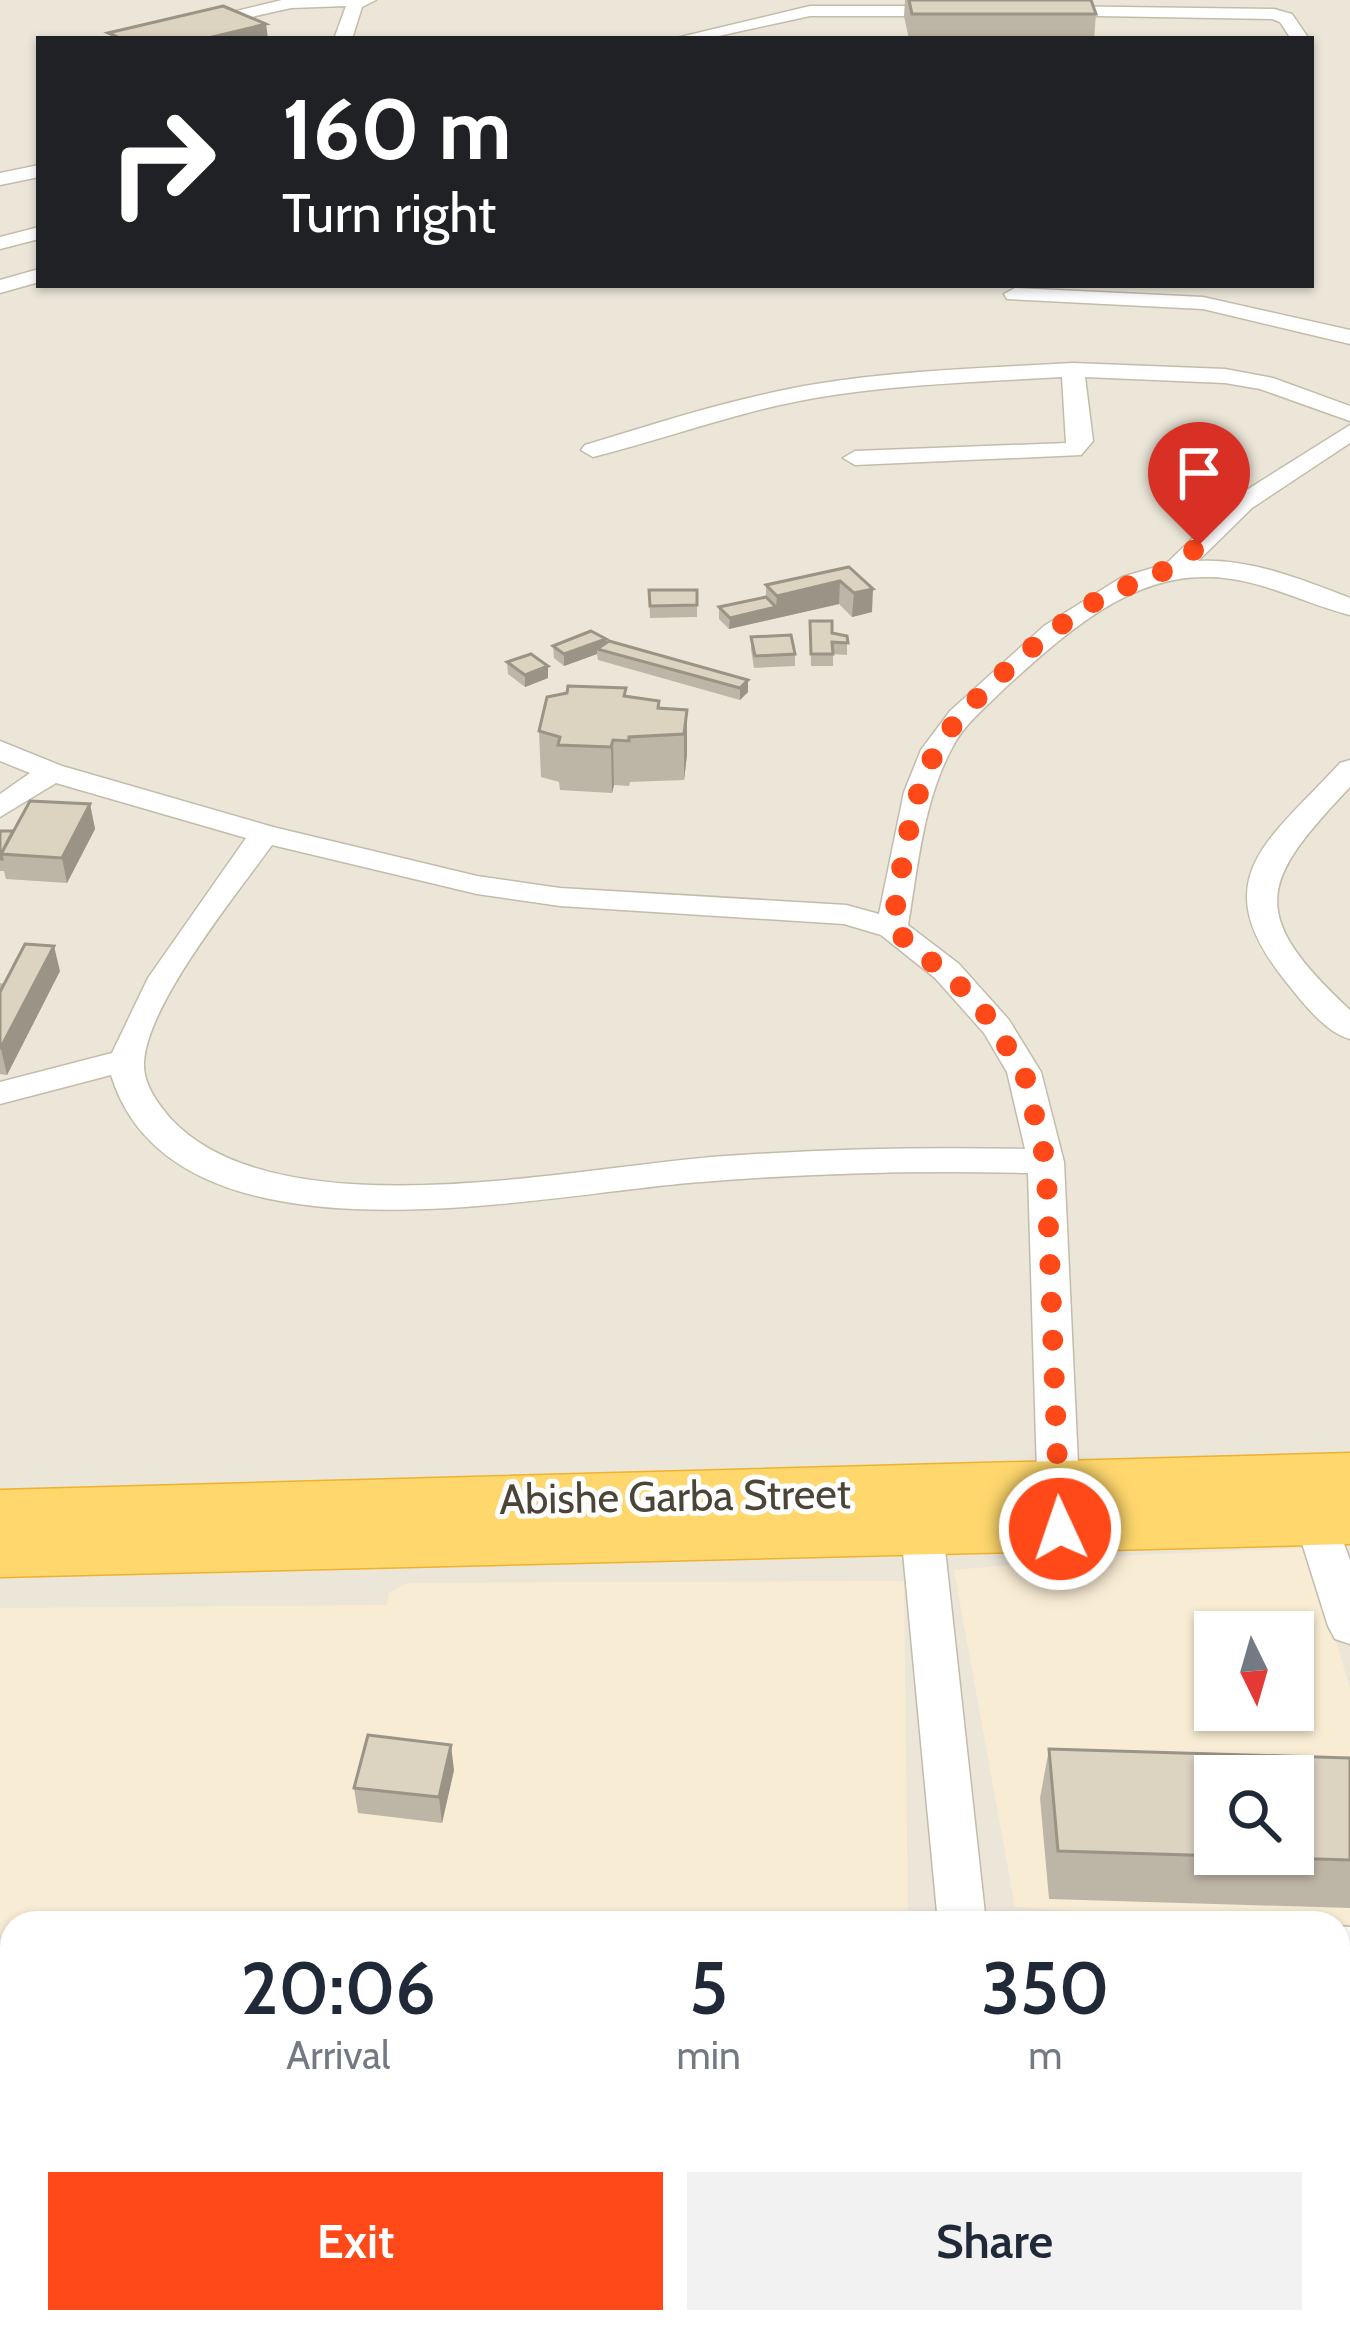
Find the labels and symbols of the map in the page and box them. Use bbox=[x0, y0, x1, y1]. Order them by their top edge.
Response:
pin bbox=[1148, 422, 1250, 545]
position arrow bbox=[997, 1466, 1123, 1592]
street label: Abishe Garba Street bbox=[499, 1467, 851, 1525]
north arrow bbox=[1194, 1611, 1314, 1731]

